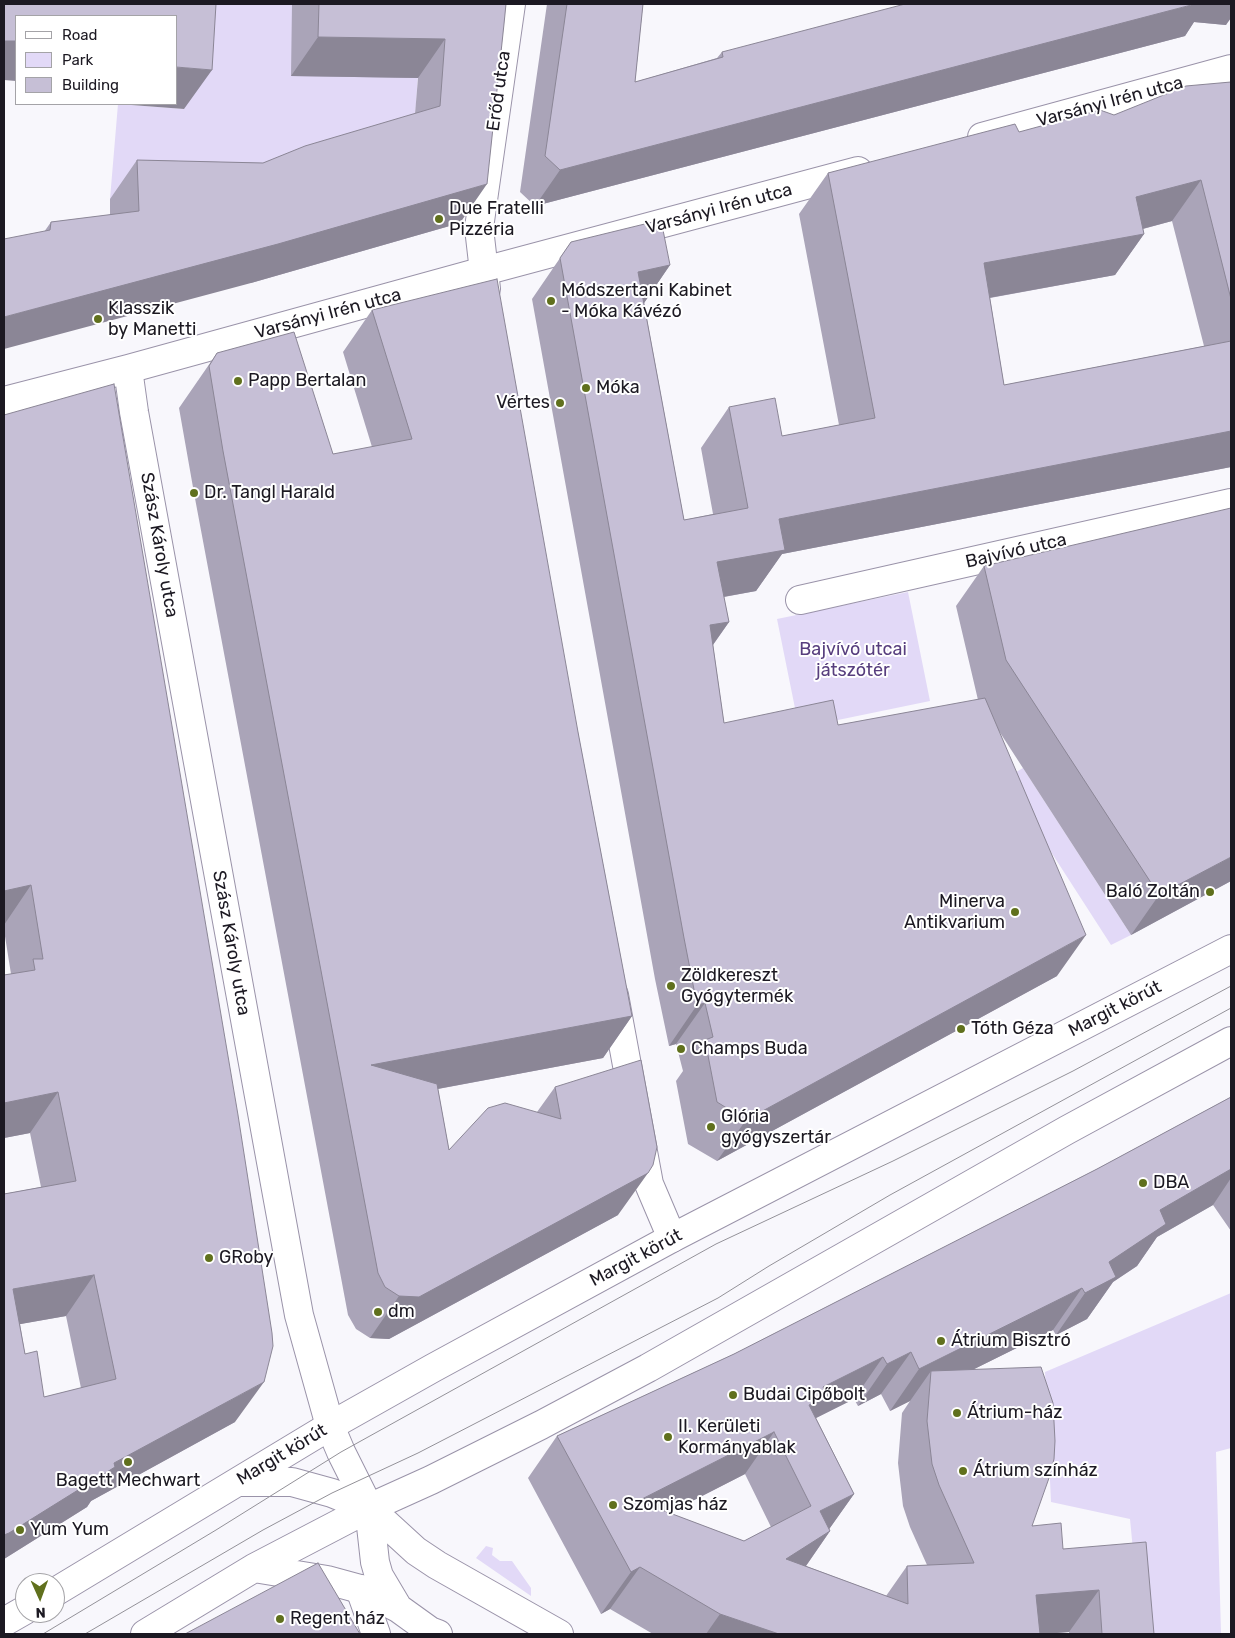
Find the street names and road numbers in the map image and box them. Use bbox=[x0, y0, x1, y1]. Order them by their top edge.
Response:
street label: Erőd utca bbox=[483, 50, 515, 132]
street label: Varsányi Irén utca bbox=[1034, 72, 1186, 132]
street label: Varsányi Irén utca bbox=[643, 179, 795, 239]
street label: Varsányi Irén utca bbox=[252, 284, 404, 344]
street label: Szász Károly utca bbox=[136, 471, 182, 619]
street label: Bajvívó utca bbox=[963, 529, 1069, 573]
street label: Szász Károly utca bbox=[208, 869, 254, 1017]
street label: Margit körút bbox=[1065, 976, 1165, 1042]
street label: Margit körút bbox=[586, 1225, 686, 1291]
street label: Margit körút bbox=[233, 1420, 331, 1490]

